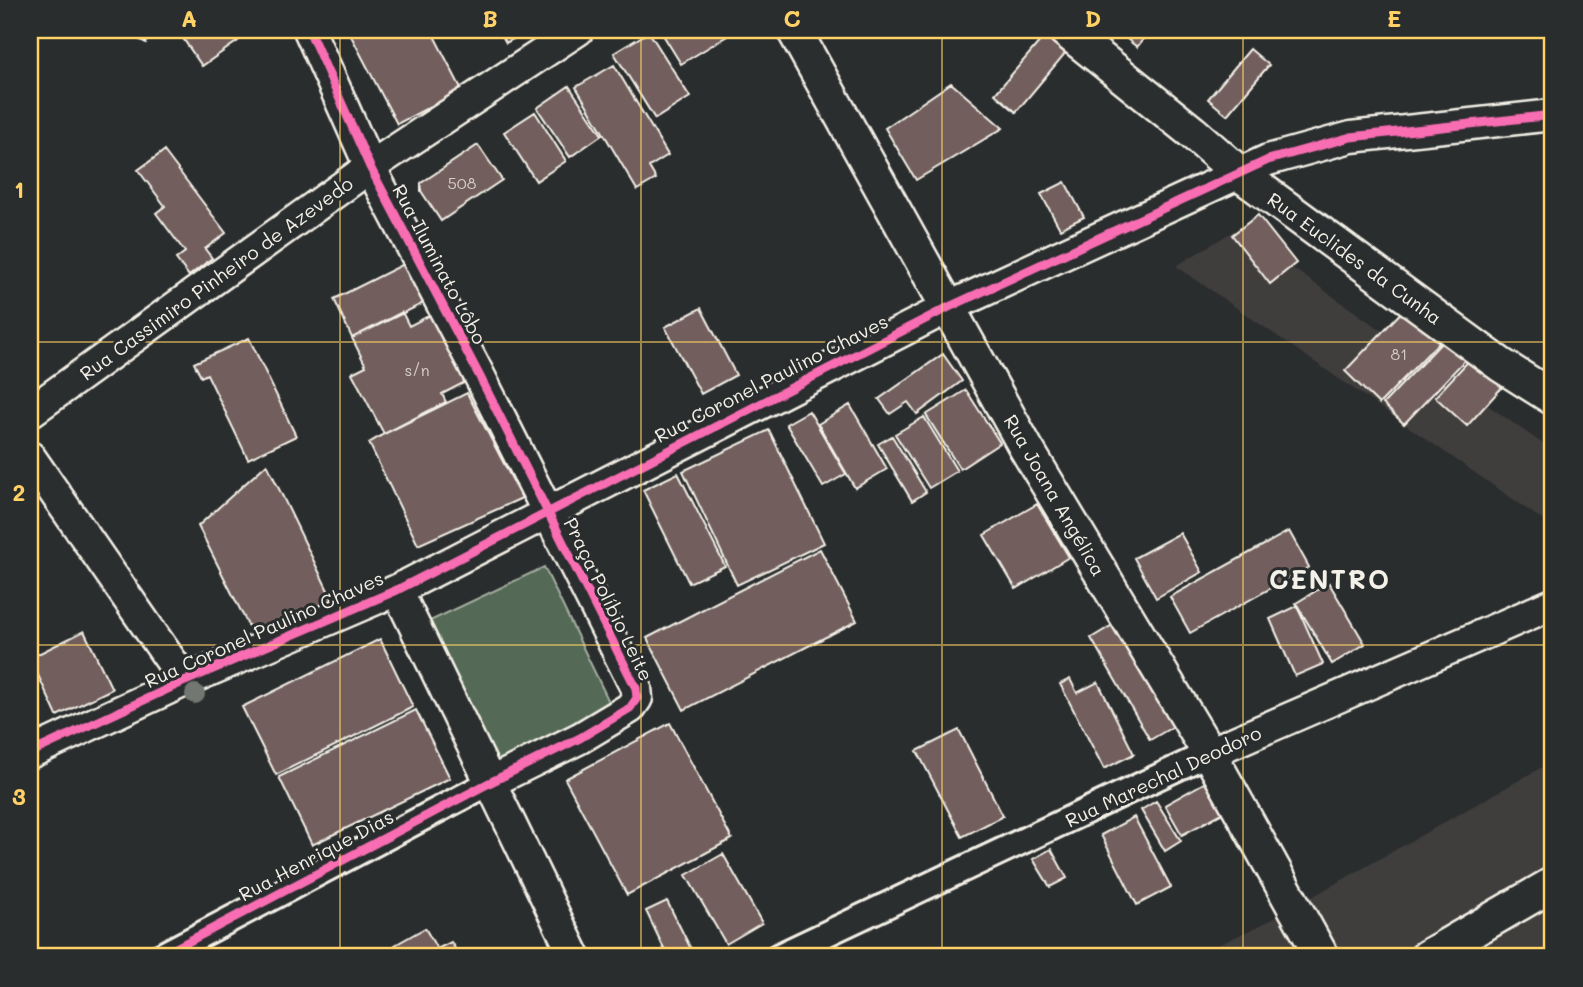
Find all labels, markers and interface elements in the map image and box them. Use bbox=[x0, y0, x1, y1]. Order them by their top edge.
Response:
text: A bbox=[181, 3, 197, 33]
text: B bbox=[482, 3, 498, 33]
text: C bbox=[783, 3, 801, 33]
text: D bbox=[1085, 3, 1101, 33]
text: E bbox=[1387, 3, 1401, 33]
street label: Rua Cassimiro Pinheiro de Azevedo bbox=[75, 170, 357, 386]
house number: 508 bbox=[448, 172, 477, 193]
text: 1 bbox=[14, 174, 24, 204]
street label: Rua Iluminato Lôbo bbox=[387, 180, 493, 348]
street label: Rua Euclides da Cunha bbox=[1263, 186, 1447, 330]
street label: Rua Coronel Paulino Chaves bbox=[650, 308, 892, 448]
house number: 81 bbox=[1391, 343, 1407, 364]
house number: s/n bbox=[404, 359, 430, 380]
street label: Rua Joana Angélica bbox=[999, 410, 1111, 580]
text: 2 bbox=[13, 477, 25, 507]
street label: Praça Políbio Leite bbox=[559, 513, 659, 685]
district label: CENTRO bbox=[1269, 562, 1391, 596]
street label: Rua Coronel Paulino Chaves bbox=[141, 565, 387, 693]
street label: Rua Marechal Deodoro bbox=[1061, 720, 1265, 832]
text: 3 bbox=[12, 781, 26, 811]
street label: Rua Henrique Dias bbox=[234, 804, 398, 906]

